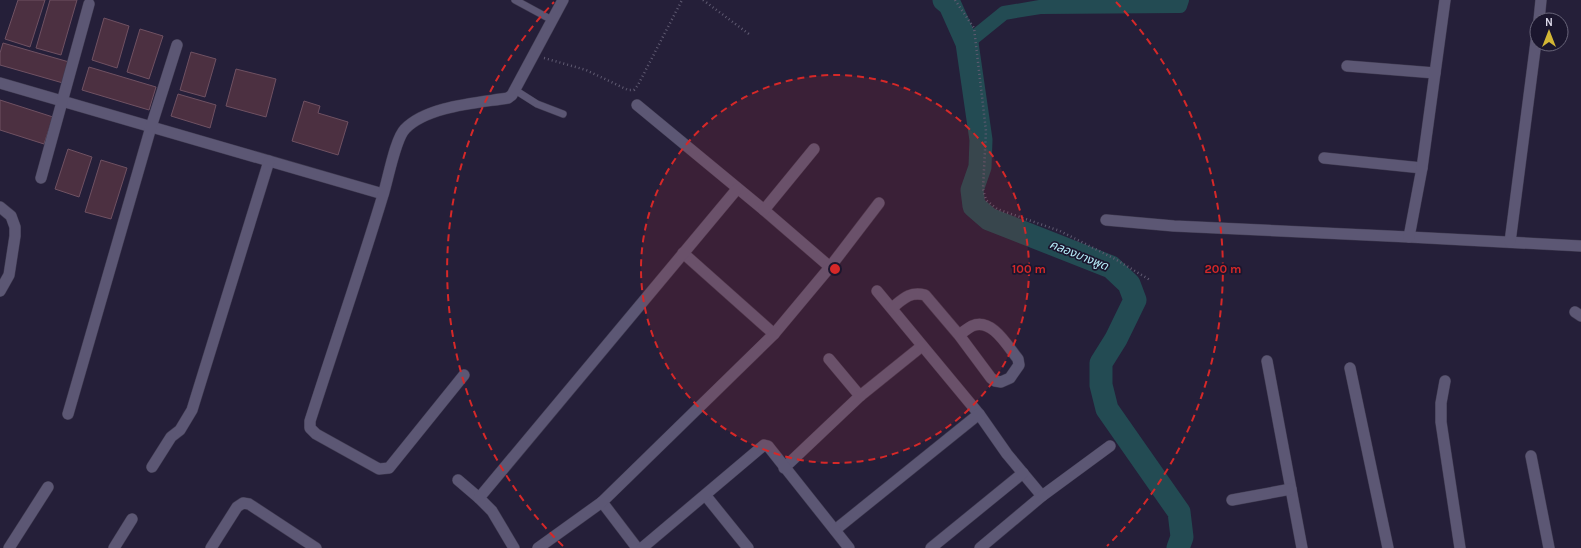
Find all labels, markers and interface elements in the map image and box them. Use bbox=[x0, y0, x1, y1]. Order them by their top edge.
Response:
north arrow bbox=[1529, 12, 1569, 52]
text: N bbox=[1545, 16, 1553, 29]
water label: คลองบางพูด bbox=[1047, 237, 1111, 274]
centre of rings bbox=[828, 262, 842, 276]
text: 100 m bbox=[1012, 262, 1046, 276]
text: 200 m bbox=[1205, 262, 1241, 276]

